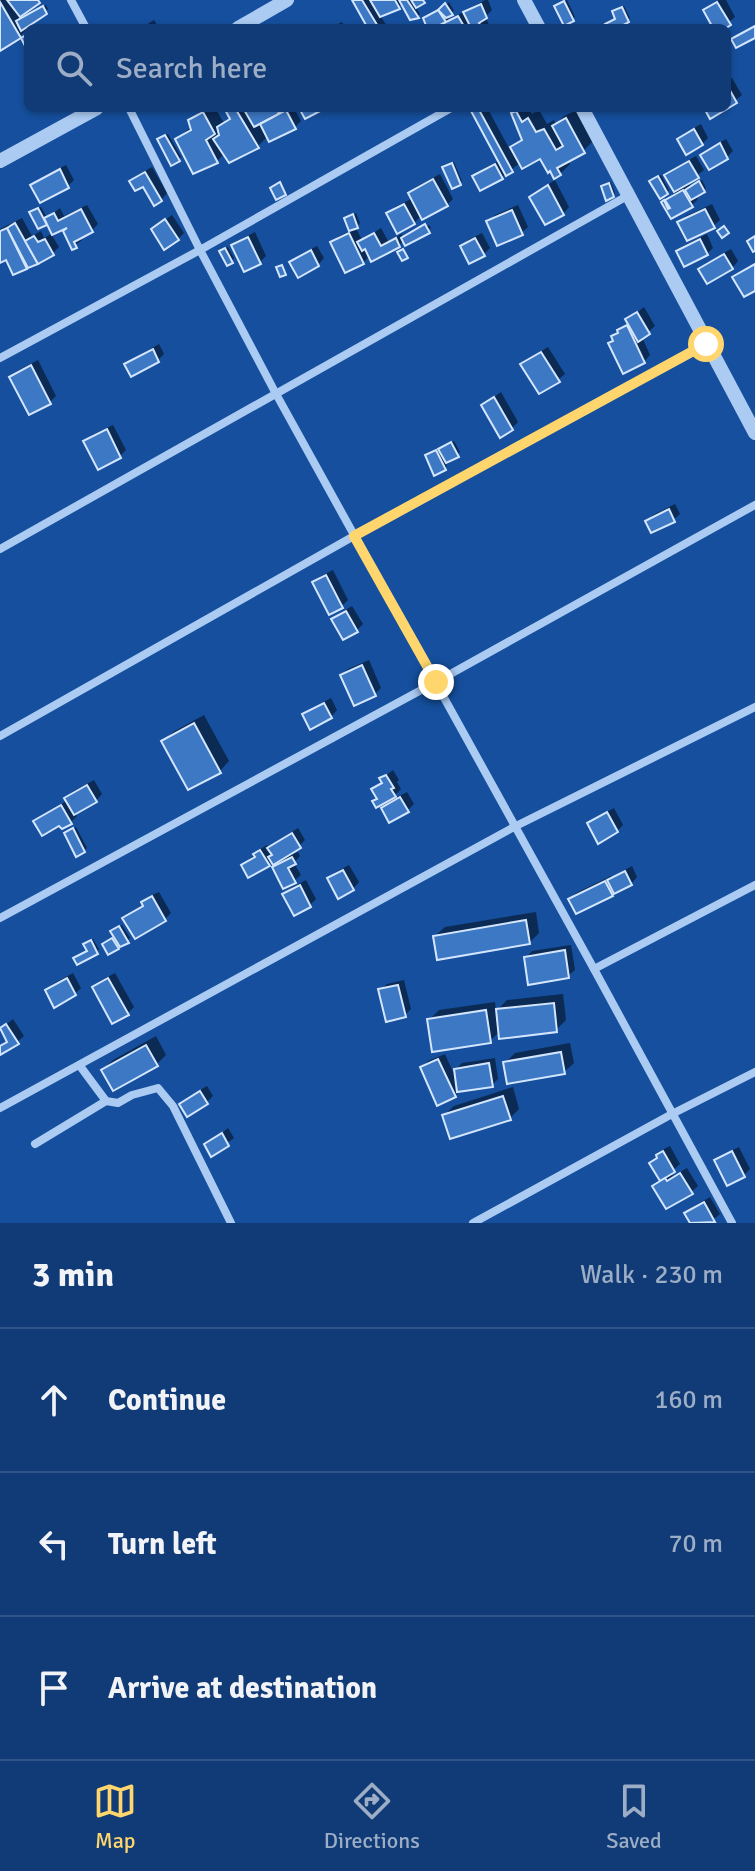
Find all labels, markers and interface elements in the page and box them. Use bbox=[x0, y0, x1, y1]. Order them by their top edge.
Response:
search box bbox=[24, 24, 731, 112]
icon: search bbox=[52, 46, 96, 90]
text: Search here bbox=[116, 50, 267, 87]
route start bbox=[688, 326, 724, 362]
route end bbox=[418, 664, 454, 700]
text: 3 min bbox=[32, 1254, 114, 1296]
text: Walk · 230 m bbox=[580, 1259, 723, 1291]
icon: ahead bbox=[32, 1378, 76, 1422]
text: Continue bbox=[108, 1382, 226, 1419]
text: 160 m bbox=[654, 1384, 723, 1416]
icon: left bbox=[32, 1522, 76, 1566]
text: Turn left bbox=[108, 1526, 217, 1563]
text: 70 m bbox=[668, 1528, 723, 1560]
icon: arrive bbox=[32, 1666, 76, 1710]
text: Arrive at destination bbox=[108, 1670, 377, 1707]
tab: Map bbox=[93, 1779, 137, 1854]
tab: Directions bbox=[324, 1779, 420, 1854]
tab: Saved bbox=[606, 1779, 662, 1854]

